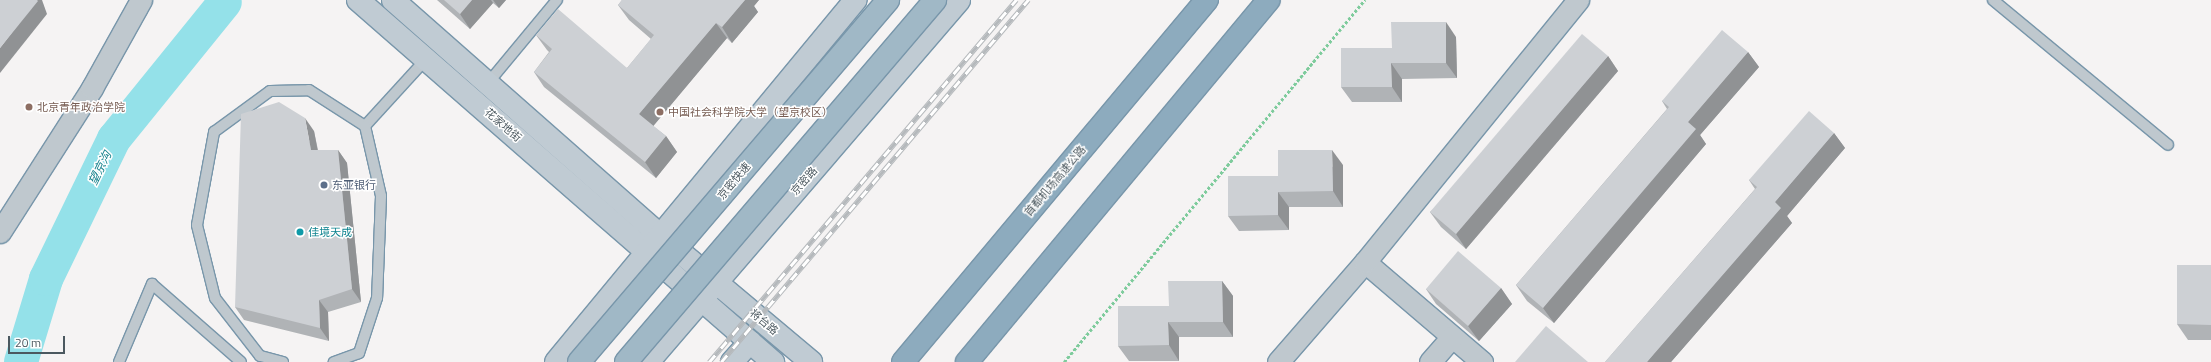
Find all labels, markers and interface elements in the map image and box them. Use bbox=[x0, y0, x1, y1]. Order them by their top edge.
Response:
place label: 北京青年政治学院 bbox=[37, 100, 125, 114]
marker: 北京青年政治学院 bbox=[24, 102, 34, 112]
place label: 中国社会科学院大学（望京校区） bbox=[668, 105, 833, 119]
street label: 花家地街 bbox=[482, 106, 524, 144]
marker: 中国社会科学院大学（望京校区） bbox=[655, 107, 665, 117]
street label: 首都机场高速公路 bbox=[1022, 143, 1088, 219]
water label: 望京沟 bbox=[86, 149, 114, 187]
street label: 京密快速 bbox=[715, 160, 753, 202]
street label: 京密路 bbox=[788, 164, 820, 198]
place label: 东亚银行 bbox=[332, 178, 376, 192]
marker: 东亚银行 bbox=[319, 180, 329, 190]
place label: 佳境天成 bbox=[308, 225, 352, 239]
marker: 佳境天成 bbox=[295, 227, 305, 237]
street label: 将台路 bbox=[747, 306, 781, 338]
scale bar bbox=[10, 328, 67, 354]
text: 20 m bbox=[15, 333, 41, 352]

